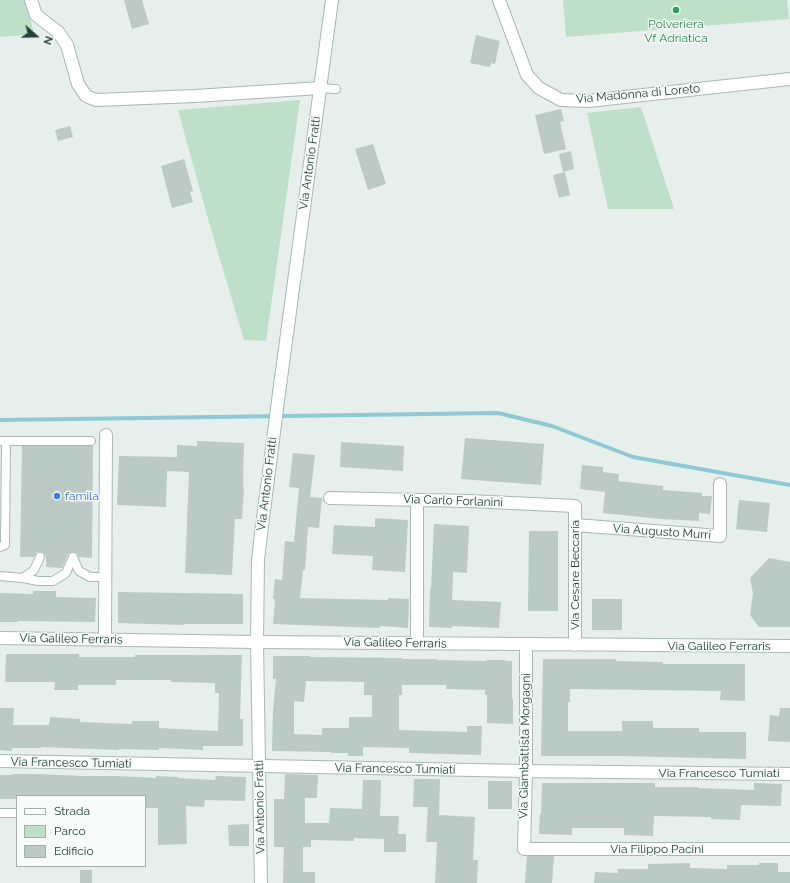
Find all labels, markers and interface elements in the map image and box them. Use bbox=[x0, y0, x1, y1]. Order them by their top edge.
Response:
marker: Polveriera Vf Adriatica bbox=[671, 5, 681, 15]
north arrow bbox=[16, 16, 56, 56]
place label: Polveriera Vf Adriatica bbox=[644, 17, 708, 45]
text: N bbox=[40, 34, 55, 46]
street label: Via Madonna di Loreto bbox=[575, 81, 701, 107]
street label: Via Antonio Fratti bbox=[296, 115, 324, 211]
street label: Via Antonio Fratti bbox=[254, 436, 280, 532]
place label: famila bbox=[65, 489, 99, 503]
marker: famila bbox=[52, 491, 62, 501]
street label: Via Carlo Forlanini bbox=[403, 492, 503, 510]
street label: Via Cesare Beccaria bbox=[568, 520, 582, 630]
street label: Via Augusto Murri bbox=[612, 521, 712, 543]
street label: Via Galileo Ferraris bbox=[19, 631, 123, 647]
street label: Via Galileo Ferraris bbox=[343, 635, 447, 651]
street label: Via Galileo Ferraris bbox=[667, 639, 771, 653]
street label: Via Giambattista Morgagni bbox=[517, 673, 533, 819]
street label: Via Francesco Tumiati bbox=[10, 755, 132, 771]
street label: Via Antonio Fratti bbox=[252, 760, 268, 854]
street label: Via Francesco Tumiati bbox=[334, 761, 456, 777]
street label: Via Francesco Tumiati bbox=[658, 766, 780, 780]
legend bbox=[16, 795, 146, 867]
text: Strada bbox=[54, 804, 90, 818]
text: Parco bbox=[54, 824, 86, 838]
street label: Via Filippo Pacini bbox=[610, 842, 704, 856]
text: Edificio bbox=[54, 844, 94, 858]

